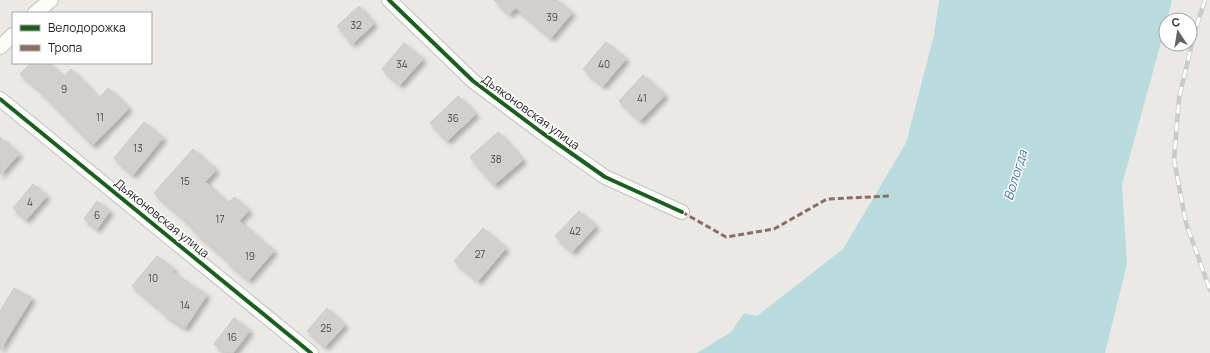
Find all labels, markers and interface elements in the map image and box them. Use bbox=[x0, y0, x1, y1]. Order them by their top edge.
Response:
house number: 39 bbox=[546, 10, 558, 24]
legend bbox=[12, 12, 152, 64]
north arrow bbox=[1158, 12, 1198, 52]
text: С bbox=[1170, 14, 1181, 30]
house number: 32 bbox=[350, 18, 362, 32]
text: Велодорожка bbox=[48, 19, 126, 36]
text: Тропа bbox=[48, 39, 82, 56]
house number: 34 bbox=[396, 57, 408, 71]
house number: 40 bbox=[598, 57, 610, 71]
street label: Дьяконовская улица bbox=[478, 71, 584, 153]
house number: 9 bbox=[61, 82, 67, 96]
house number: 41 bbox=[637, 91, 647, 105]
house number: 11 bbox=[96, 110, 104, 124]
house number: 36 bbox=[447, 111, 459, 125]
house number: 13 bbox=[133, 141, 143, 155]
water label: Вологда bbox=[999, 147, 1031, 202]
house number: 38 bbox=[490, 152, 502, 166]
street label: Дьяконовская улица bbox=[111, 174, 213, 262]
house number: 15 bbox=[180, 174, 190, 188]
house number: 4 bbox=[27, 195, 33, 209]
house number: 6 bbox=[94, 208, 100, 222]
house number: 17 bbox=[216, 212, 224, 226]
house number: 42 bbox=[569, 224, 581, 238]
house number: 27 bbox=[475, 247, 485, 261]
house number: 19 bbox=[245, 249, 255, 263]
house number: 10 bbox=[148, 271, 158, 285]
house number: 14 bbox=[180, 298, 190, 312]
house number: 25 bbox=[320, 321, 332, 335]
house number: 16 bbox=[227, 330, 237, 344]

